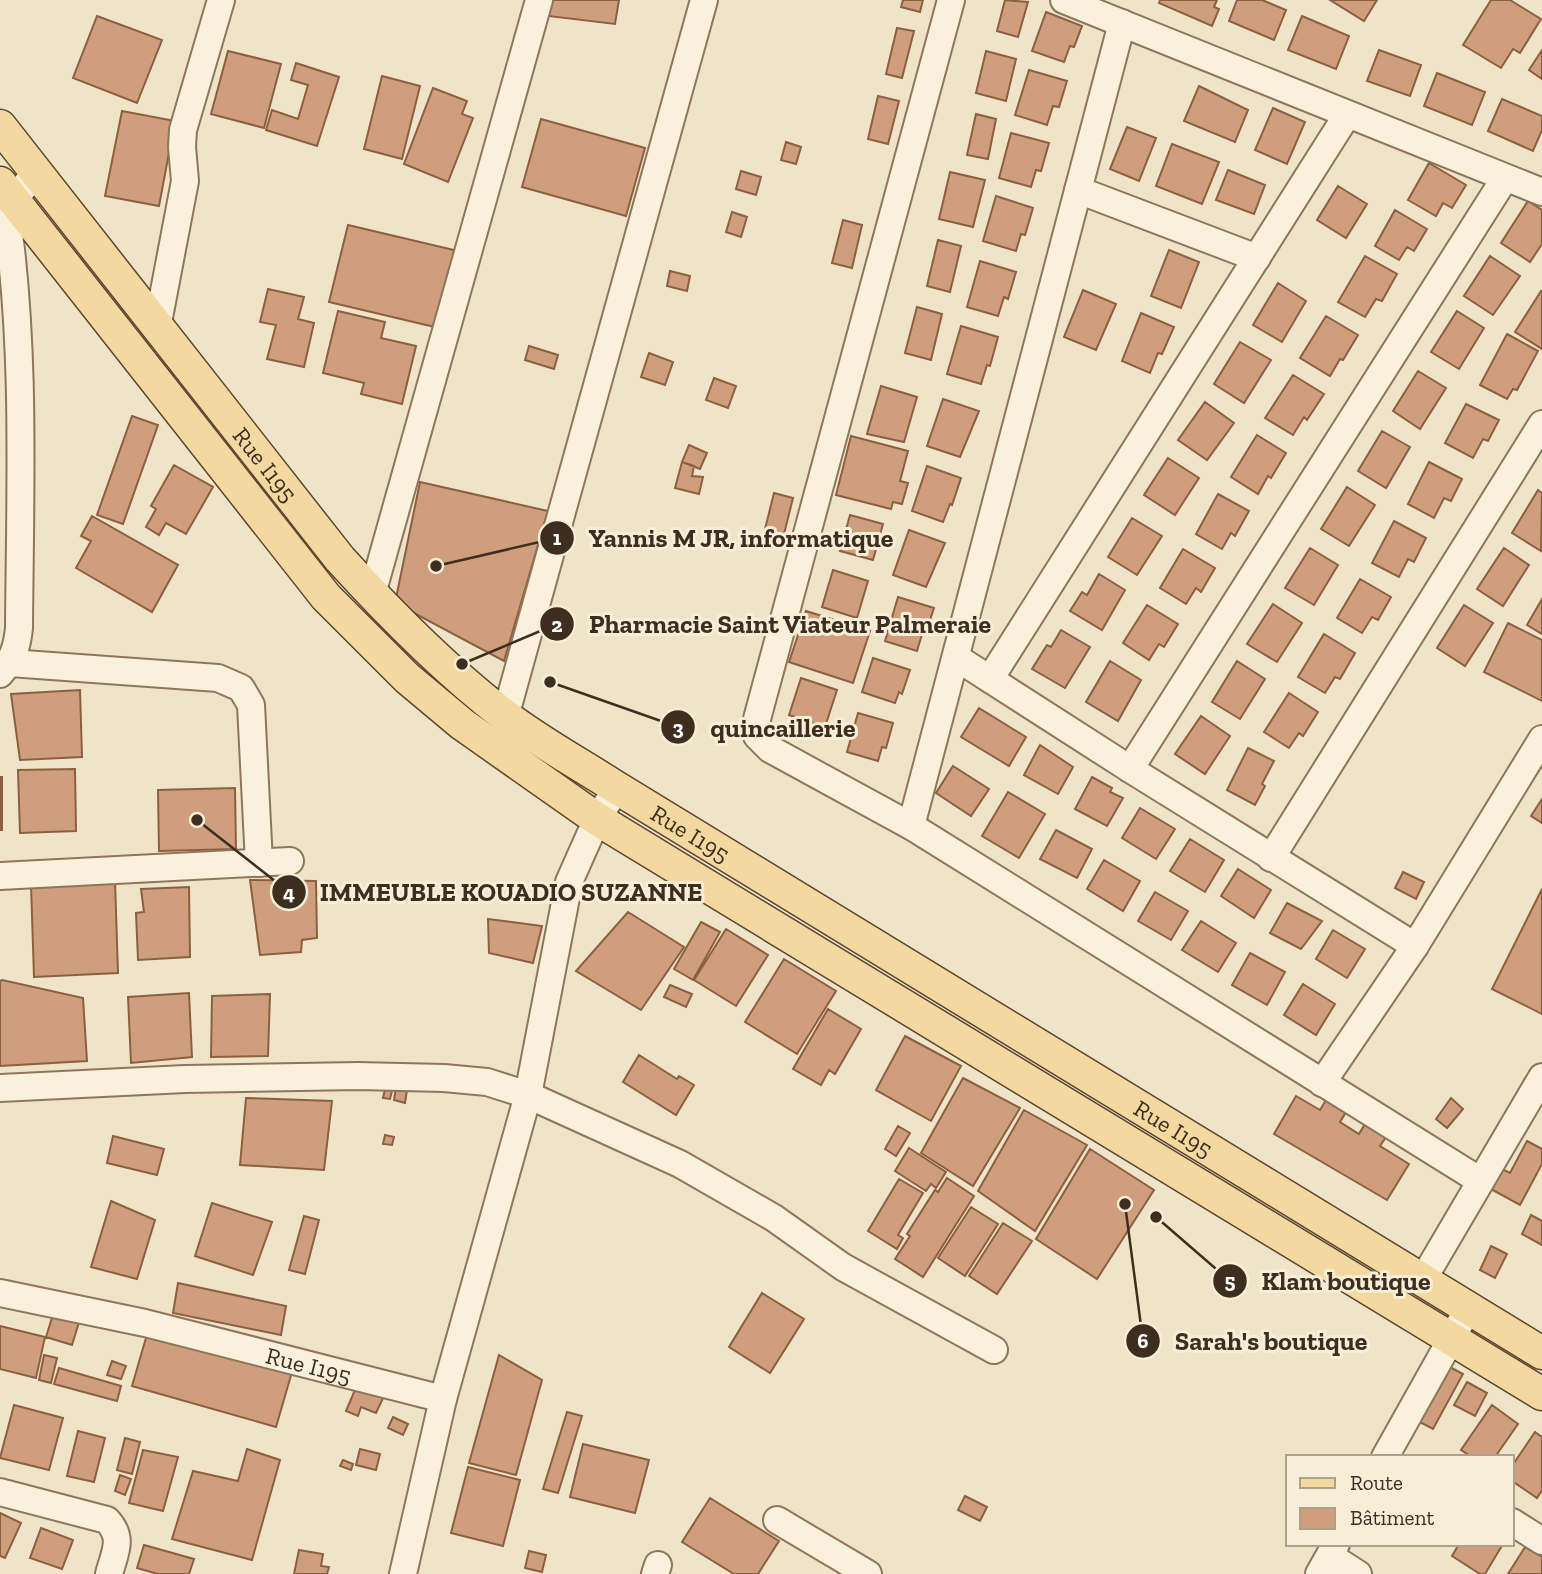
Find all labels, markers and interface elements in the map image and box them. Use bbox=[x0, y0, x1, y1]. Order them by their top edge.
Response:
street label: Rue I195 bbox=[227, 421, 304, 507]
callout: Yannis M JR, informatique bbox=[540, 514, 908, 561]
text: Yannis M JR, informatique bbox=[589, 522, 894, 554]
text: 1 bbox=[553, 525, 562, 550]
callout: Pharmacie Saint Viateur Palmeraie bbox=[539, 601, 1006, 648]
text: Pharmacie Saint Viateur Palmeraie bbox=[589, 608, 991, 640]
text: 2 bbox=[551, 612, 563, 637]
callout: quincaillerie bbox=[661, 704, 869, 751]
text: quincaillerie bbox=[710, 712, 856, 744]
text: 3 bbox=[672, 715, 684, 740]
street label: Rue I195 bbox=[646, 798, 735, 868]
callout: IMMEUBLE KOUADIO SUZANNE bbox=[271, 869, 717, 916]
text: IMMEUBLE KOUADIO SUZANNE bbox=[320, 876, 702, 908]
text: 4 bbox=[283, 880, 295, 905]
street label: Rue I195 bbox=[1129, 1093, 1218, 1163]
callout: Klam boutique bbox=[1213, 1257, 1445, 1304]
text: Klam boutique bbox=[1261, 1265, 1431, 1297]
text: 5 bbox=[1225, 1268, 1236, 1293]
callout: Sarah's boutique bbox=[1126, 1317, 1381, 1364]
text: Sarah's boutique bbox=[1175, 1325, 1368, 1357]
text: 6 bbox=[1137, 1328, 1149, 1353]
street label: Rue I195 bbox=[263, 1340, 354, 1390]
legend bbox=[1286, 1455, 1514, 1546]
text: Route bbox=[1350, 1470, 1403, 1495]
text: Bâtiment bbox=[1350, 1505, 1435, 1530]

